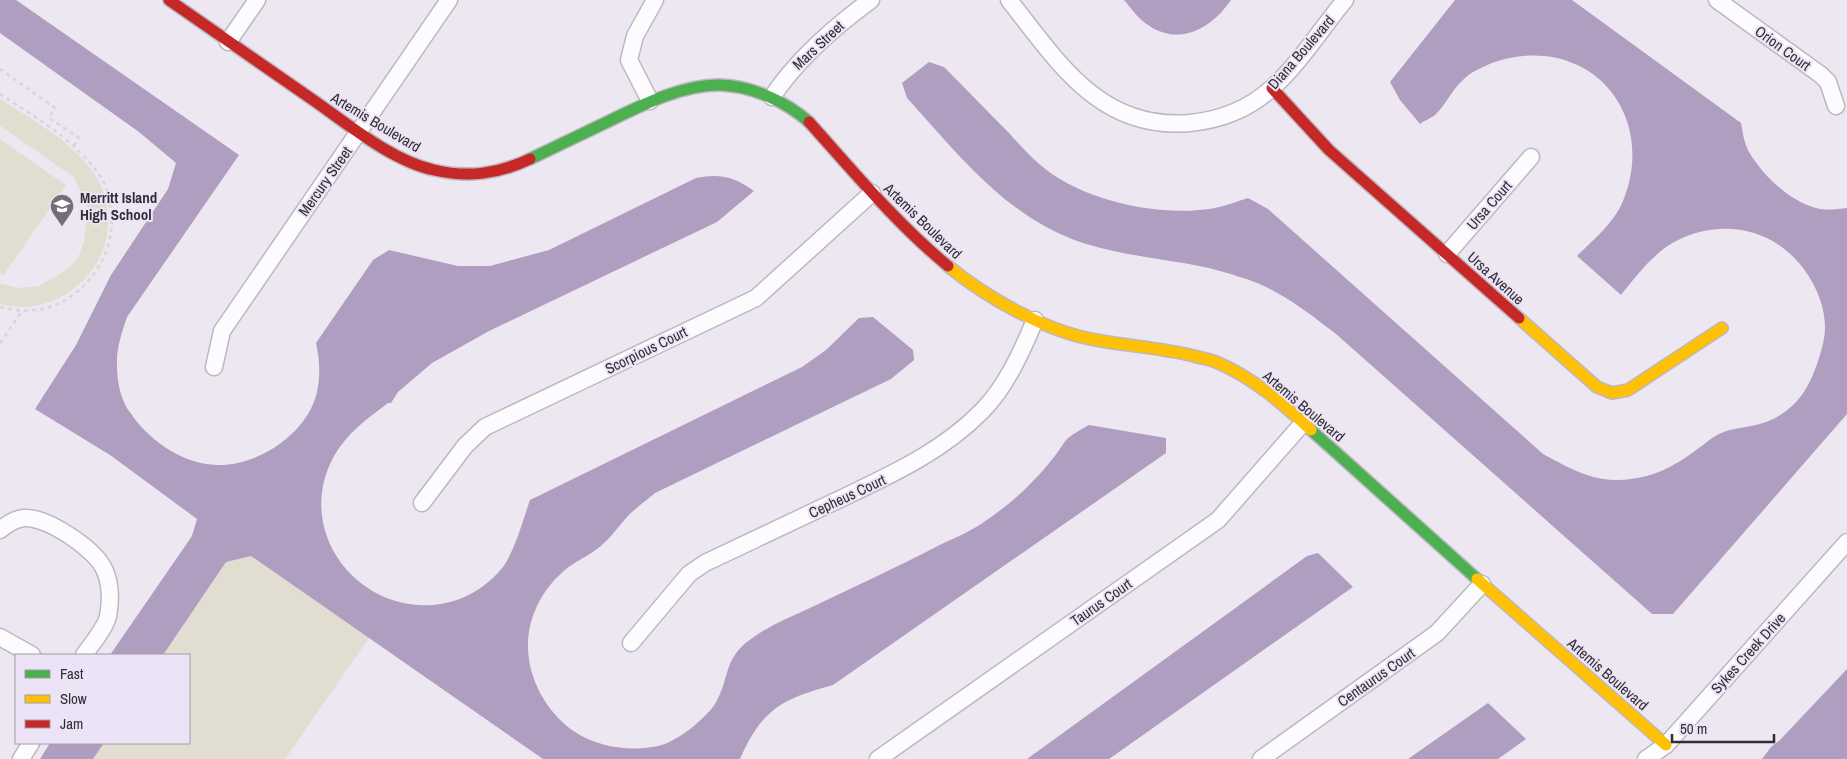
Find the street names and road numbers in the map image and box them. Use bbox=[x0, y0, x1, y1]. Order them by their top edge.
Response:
street label: Diana Boulevard bbox=[1263, 11, 1339, 93]
street label: Mars Street bbox=[788, 15, 849, 74]
street label: Orion Court bbox=[1751, 21, 1816, 76]
street label: Artemis Boulevard bbox=[326, 86, 425, 157]
street label: Mercury Street bbox=[293, 141, 357, 220]
street label: Ursa Court bbox=[1462, 175, 1517, 234]
street label: Artemis Boulevard bbox=[879, 178, 967, 264]
street label: Ursa Avenue bbox=[1463, 247, 1529, 309]
street label: Scorpious Court bbox=[601, 321, 691, 379]
street label: Artemis Boulevard bbox=[1258, 365, 1350, 447]
street label: Cepheus Court bbox=[805, 469, 889, 523]
street label: Taurus Court bbox=[1066, 573, 1136, 631]
street label: Sykes Creek Drive bbox=[1706, 608, 1790, 698]
street label: Artemis Boulevard bbox=[1562, 632, 1653, 715]
street label: Centaurus Court bbox=[1333, 642, 1419, 711]

